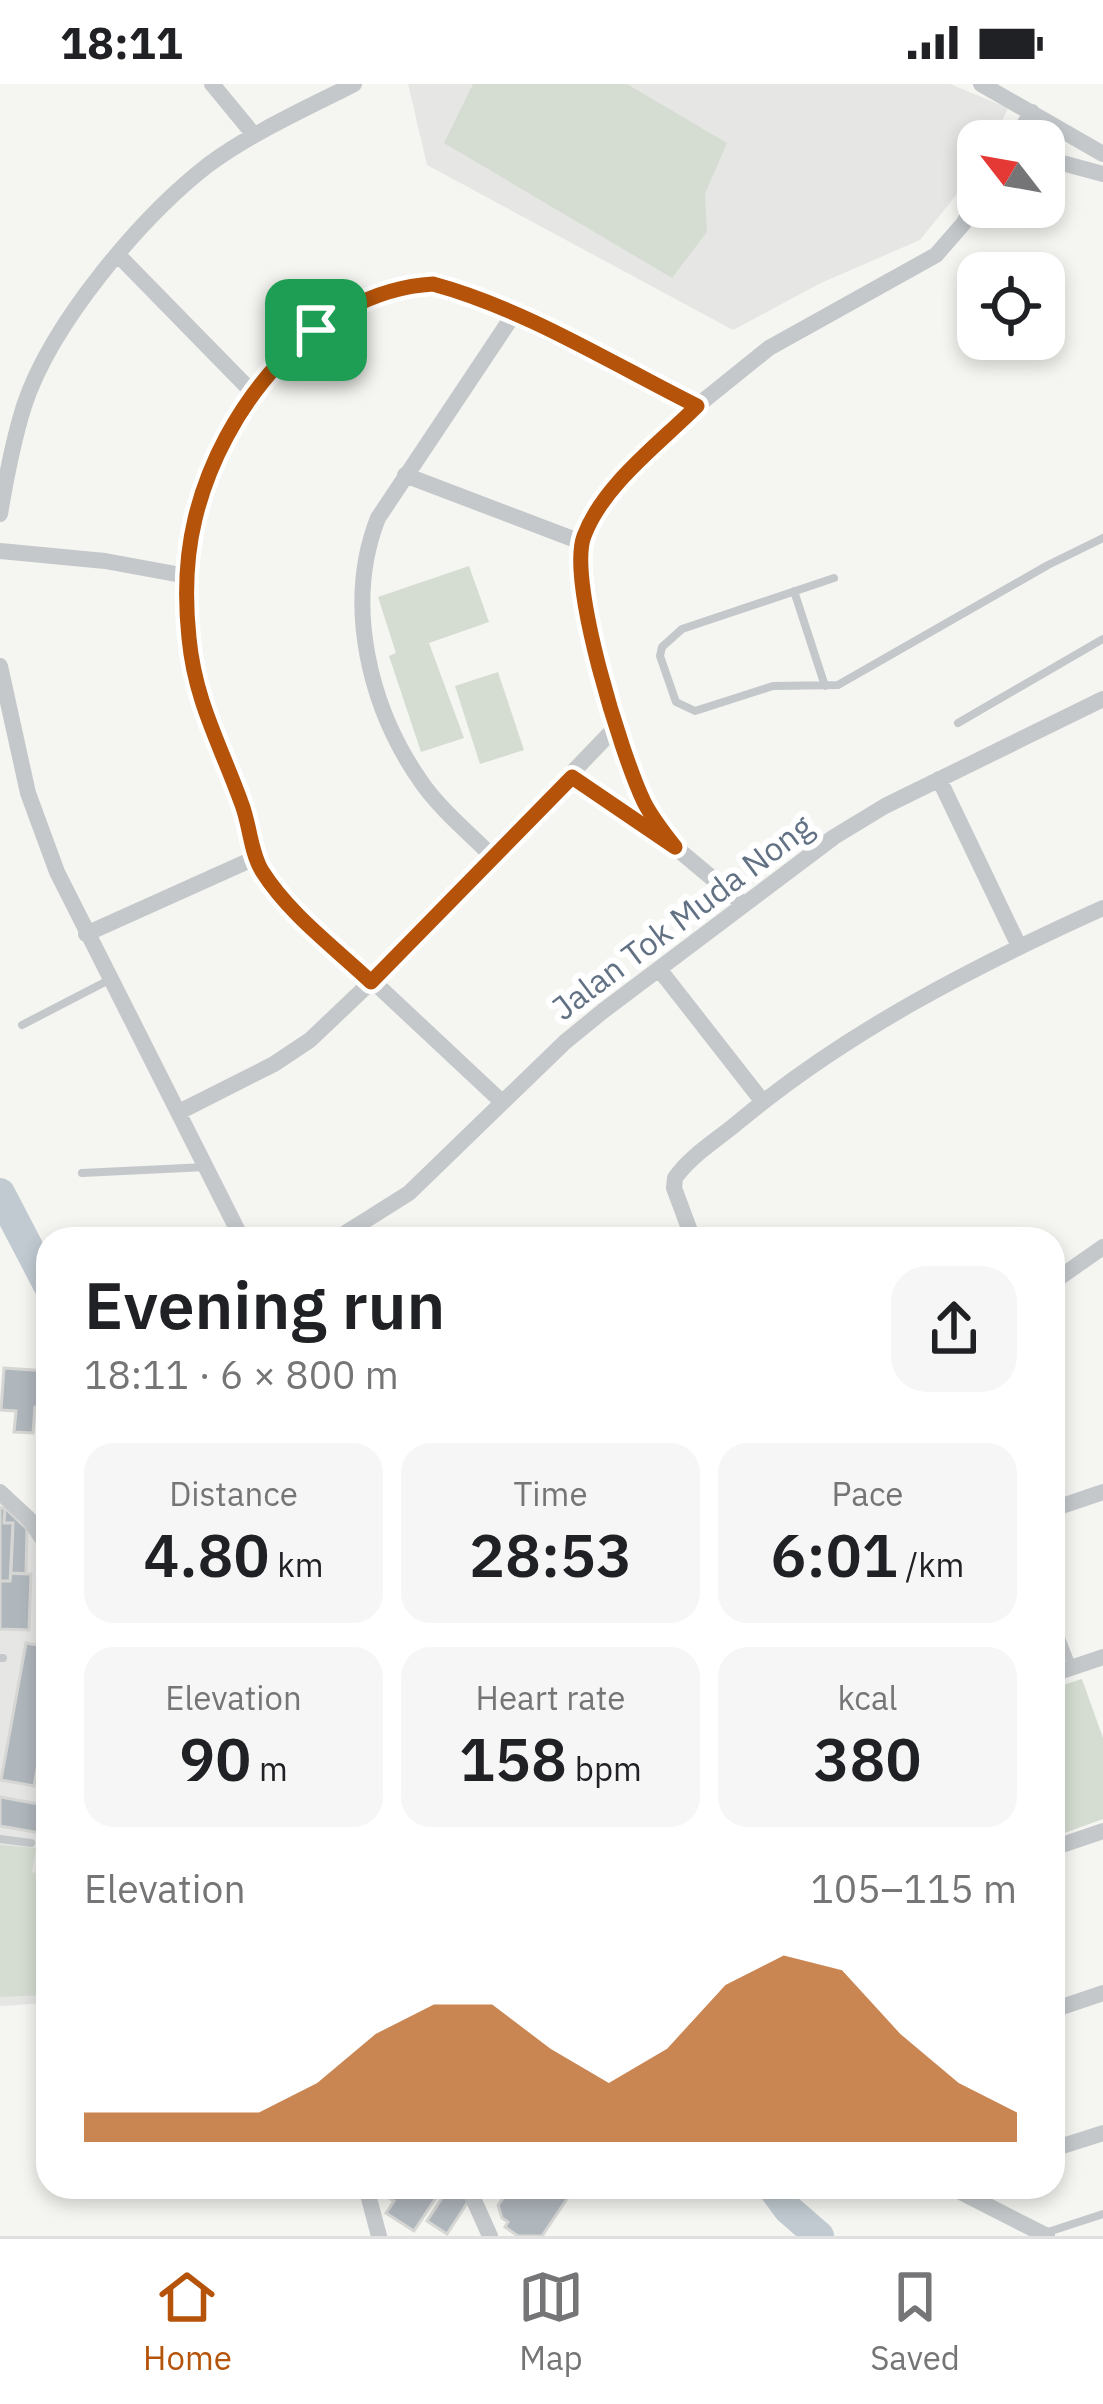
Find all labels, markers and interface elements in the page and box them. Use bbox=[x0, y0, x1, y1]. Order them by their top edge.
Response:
text: 18:11 bbox=[60, 13, 183, 71]
north arrow bbox=[957, 120, 1065, 228]
map controls bbox=[957, 120, 1065, 360]
button: locate bbox=[957, 252, 1065, 360]
pin bbox=[265, 279, 367, 381]
icon: arrive bbox=[283, 297, 349, 363]
street label: Jalan Tok Muda Nong bbox=[543, 804, 821, 1029]
text: Evening run bbox=[84, 1261, 445, 1347]
button: share bbox=[891, 1266, 1017, 1392]
text: 18:11 · 6 × 800 m bbox=[84, 1349, 399, 1400]
text: Distance bbox=[169, 1472, 298, 1515]
text: Time bbox=[513, 1472, 588, 1515]
text: Pace bbox=[832, 1472, 903, 1515]
text: 4.80 bbox=[144, 1515, 269, 1594]
text: 28:53 bbox=[469, 1515, 632, 1594]
text: 6:01 bbox=[771, 1515, 898, 1594]
text: km bbox=[269, 1543, 323, 1586]
text: /km bbox=[898, 1543, 964, 1586]
text: Elevation bbox=[165, 1676, 302, 1719]
text: Heart rate bbox=[476, 1676, 625, 1719]
text: kcal bbox=[837, 1676, 898, 1719]
text: 90 bbox=[179, 1719, 251, 1798]
text: 158 bbox=[459, 1719, 567, 1798]
text: 380 bbox=[814, 1719, 922, 1798]
text: m bbox=[251, 1747, 288, 1790]
text: bpm bbox=[567, 1747, 642, 1790]
text: Elevation bbox=[84, 1863, 246, 1914]
text: 105–115 m bbox=[810, 1863, 1017, 1914]
tab: Home bbox=[143, 2264, 232, 2379]
tab: Map bbox=[518, 2264, 584, 2379]
tab: Saved bbox=[870, 2264, 960, 2379]

